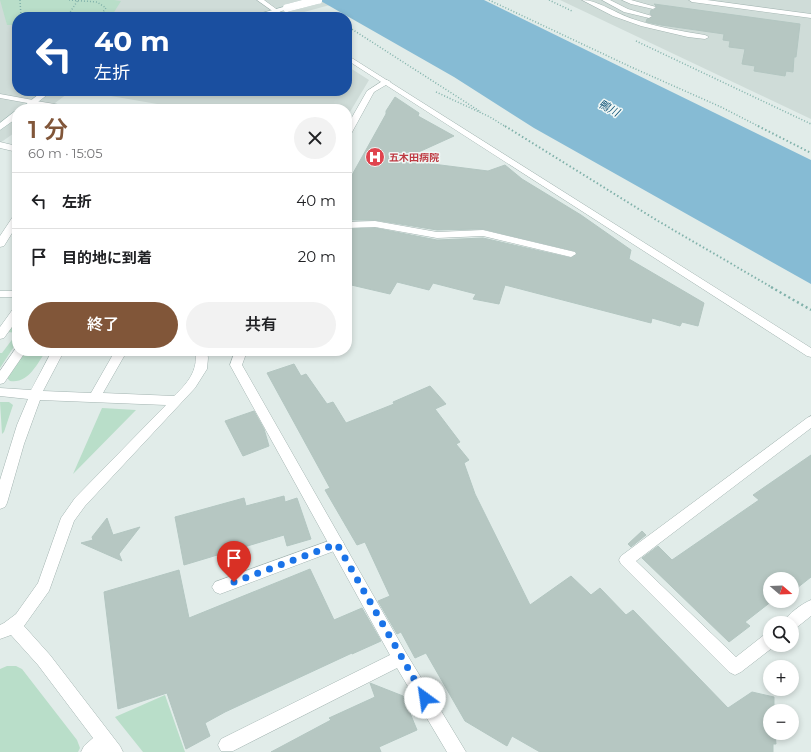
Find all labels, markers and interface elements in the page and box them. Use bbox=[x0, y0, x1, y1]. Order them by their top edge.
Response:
text: 40 m bbox=[94, 24, 170, 58]
icon: left bbox=[28, 28, 80, 80]
text: 左折 bbox=[94, 62, 130, 84]
water label: 鴨川 bbox=[596, 97, 623, 120]
text: 1 分 bbox=[28, 115, 68, 144]
button: close bbox=[294, 117, 336, 159]
text: 60 m · 15:05 bbox=[28, 145, 103, 161]
hospital icon: 五木田病院 bbox=[364, 146, 386, 168]
place label: 五木田病院 bbox=[389, 151, 439, 164]
icon: left bbox=[28, 190, 50, 212]
text: 40 m bbox=[296, 191, 336, 210]
text: 左折 bbox=[62, 192, 92, 211]
icon: arrive bbox=[28, 246, 50, 268]
text: 20 m bbox=[298, 247, 336, 266]
text: 目的地に到着 bbox=[62, 248, 152, 267]
button: 終了 bbox=[28, 302, 178, 348]
button: 共有 bbox=[186, 302, 336, 348]
pin bbox=[217, 541, 251, 582]
icon: arrive bbox=[223, 547, 245, 569]
north arrow bbox=[763, 572, 799, 608]
map controls bbox=[763, 572, 799, 740]
button: search bbox=[763, 616, 799, 652]
button: + bbox=[763, 660, 799, 696]
position arrow bbox=[404, 677, 446, 719]
button: − bbox=[763, 704, 799, 740]

